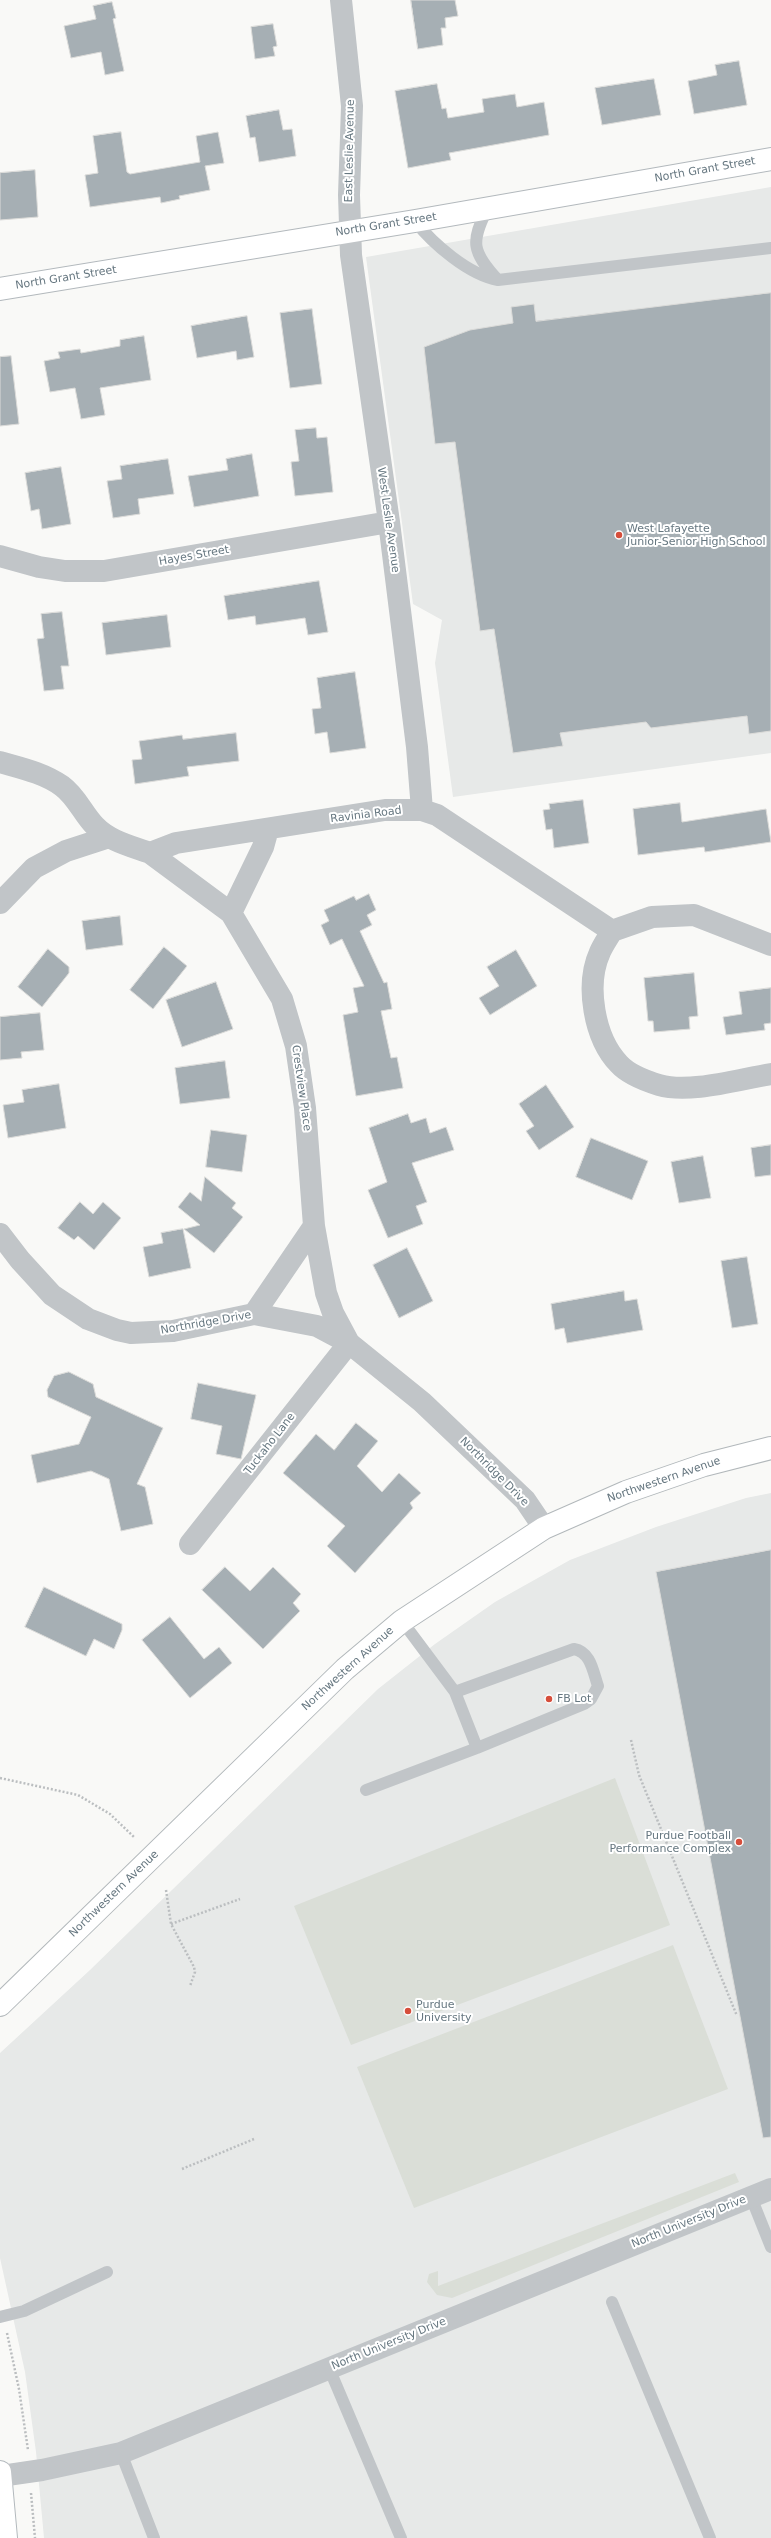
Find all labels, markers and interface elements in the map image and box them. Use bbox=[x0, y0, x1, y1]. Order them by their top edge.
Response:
street label: East Leslie Avenue bbox=[343, 99, 357, 203]
street label: North Grant Street bbox=[654, 155, 756, 185]
street label: North Grant Street bbox=[334, 210, 438, 240]
street label: North Grant Street bbox=[14, 263, 118, 293]
street label: West Leslie Avenue bbox=[374, 466, 402, 574]
place label: West Lafayette Junior-Senior High School bbox=[627, 522, 766, 548]
marker: West Lafayette Junior-Senior High School bbox=[614, 530, 624, 540]
street label: Hayes Street bbox=[158, 543, 230, 569]
street label: Ravinia Road bbox=[330, 804, 402, 826]
street label: Crestview Place bbox=[288, 1044, 314, 1132]
street label: Northridge Drive bbox=[160, 1309, 252, 1337]
street label: Tuckaho Lane bbox=[242, 1410, 298, 1478]
street label: Northridge Drive bbox=[457, 1435, 531, 1509]
street label: Northwestern Avenue bbox=[606, 1454, 722, 1506]
street label: Northwestern Avenue bbox=[299, 1624, 397, 1714]
place label: FB Lot bbox=[557, 1692, 591, 1706]
marker: FB Lot bbox=[544, 1694, 554, 1704]
place label: Purdue Football Performance Complex bbox=[610, 1829, 731, 1855]
marker: Purdue Football Performance Complex bbox=[734, 1837, 744, 1847]
street label: Northwestern Avenue bbox=[67, 1848, 161, 1940]
place label: Purdue University bbox=[416, 1998, 471, 2024]
marker: Purdue University bbox=[403, 2006, 413, 2016]
street label: North University Drive bbox=[630, 2193, 748, 2251]
street label: North University Drive bbox=[330, 2315, 448, 2373]

